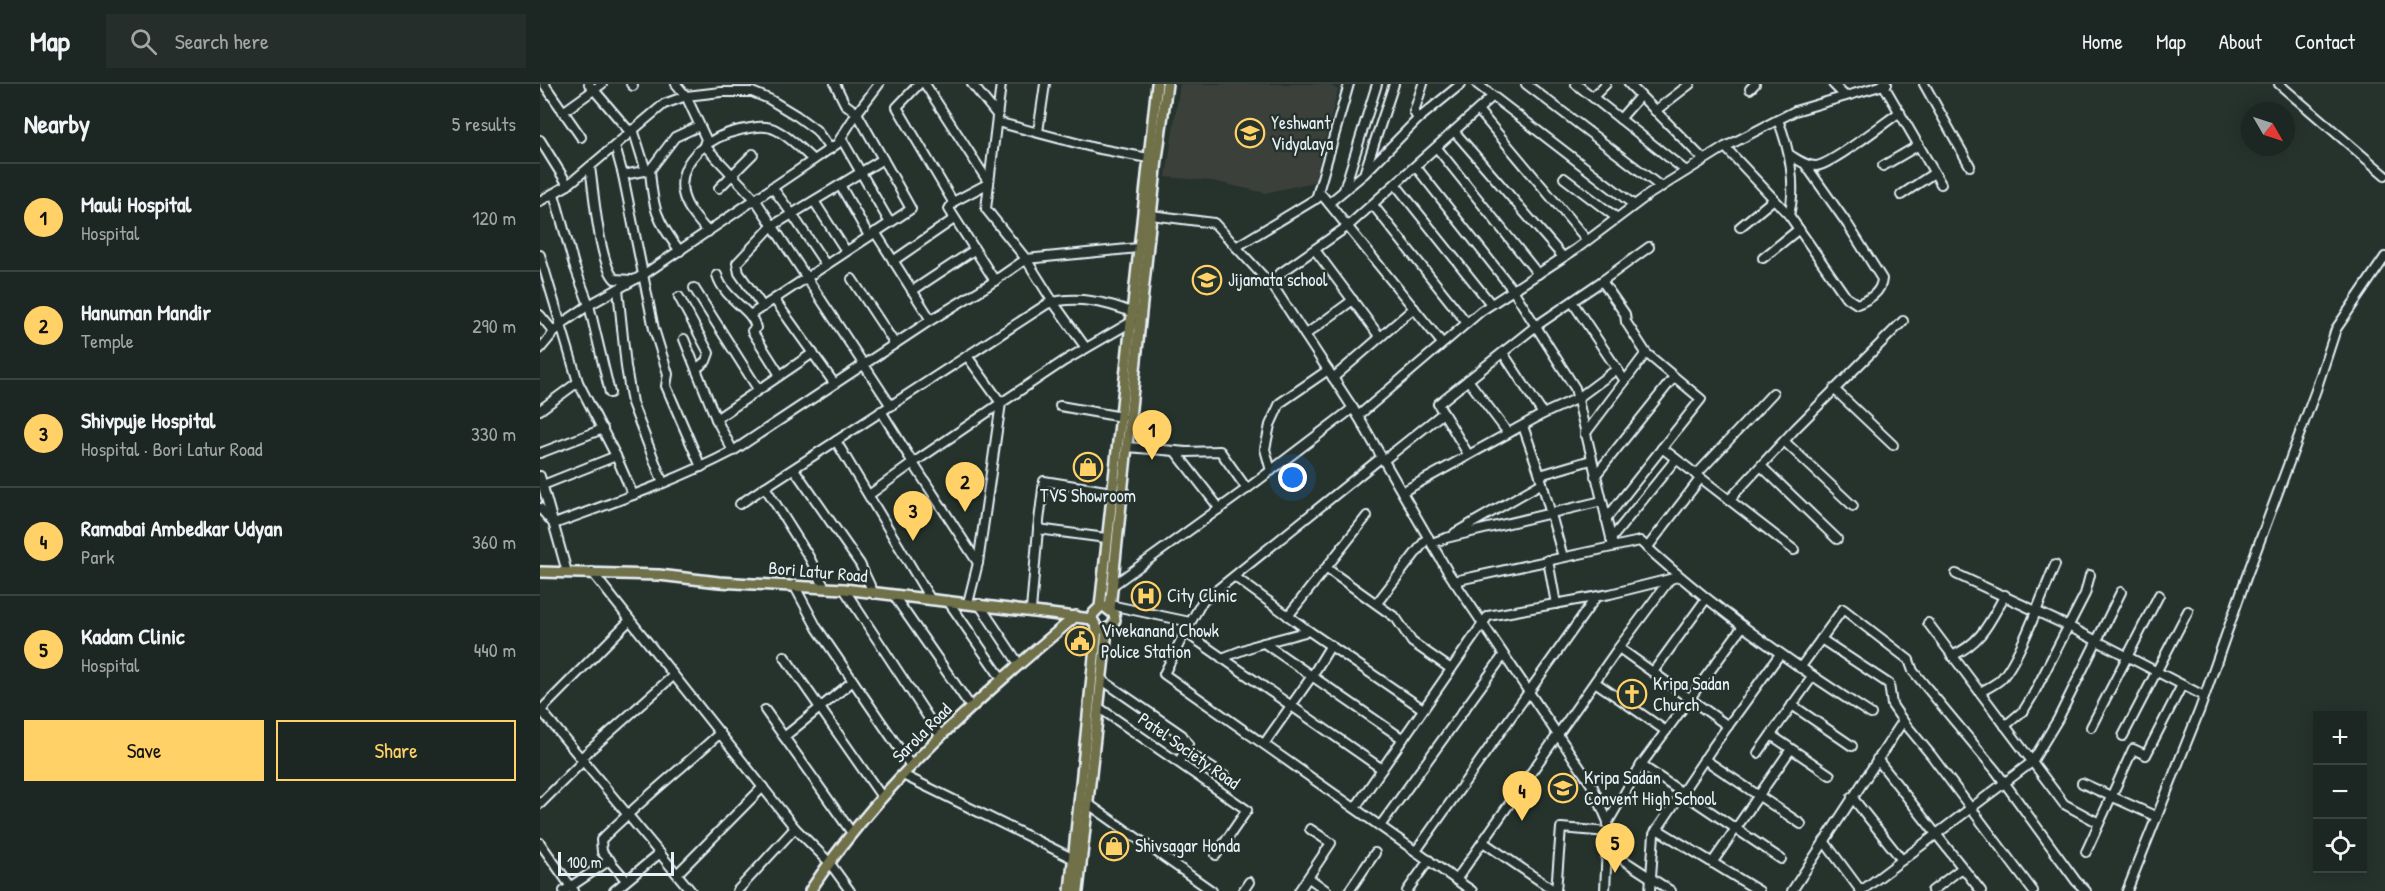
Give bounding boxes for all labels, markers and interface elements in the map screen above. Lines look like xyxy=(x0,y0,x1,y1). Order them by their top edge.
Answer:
search box xyxy=(106,14,526,68)
text: Map xyxy=(30,22,70,60)
icon: search xyxy=(127,25,160,58)
text: Search here xyxy=(175,26,269,56)
text: Home xyxy=(2082,27,2123,56)
text: Map xyxy=(2156,27,2186,56)
text: About xyxy=(2219,27,2262,56)
text: Contact xyxy=(2295,27,2355,56)
north arrow xyxy=(2241,102,2295,156)
text: Nearby xyxy=(24,106,90,141)
text: 5 results xyxy=(452,110,516,137)
place label: Yeshwant Vidyalaya xyxy=(1271,110,1333,156)
school or university icon: Yeshwant Vidyalaya xyxy=(1234,117,1266,149)
text: Mauli Hospital xyxy=(81,189,191,219)
text: 1 xyxy=(40,204,47,231)
text: 120 m xyxy=(472,204,516,231)
text: Hospital xyxy=(81,219,139,246)
school or university icon: Jijamata school xyxy=(1191,264,1223,296)
place label: Jijamata school xyxy=(1228,267,1328,292)
text: Hanuman Mandir xyxy=(81,297,211,327)
text: 2 xyxy=(39,312,48,339)
text: 290 m xyxy=(472,312,516,339)
text: Temple xyxy=(81,327,134,354)
text: Shivpuje Hospital xyxy=(81,405,215,435)
pin: 1 xyxy=(1132,410,1172,460)
text: 3 xyxy=(39,420,48,447)
text: 330 m xyxy=(471,420,516,447)
text: Hospital · Bori Latur Road xyxy=(81,435,263,462)
shop icon: TVS Showroom xyxy=(1072,451,1104,483)
pin: 2 xyxy=(946,462,984,512)
your location xyxy=(1278,463,1307,492)
place label: TVS Showroom xyxy=(1040,483,1136,508)
pin: 3 xyxy=(894,492,932,541)
text: Ramabai Ambedkar Udyan xyxy=(81,513,283,543)
text: 4 xyxy=(40,528,47,555)
text: 360 m xyxy=(472,528,516,555)
text: Park xyxy=(81,543,114,570)
street label: Bori Latur Road xyxy=(768,555,869,588)
hospital icon: City Clinic xyxy=(1130,580,1162,612)
place label: City Clinic xyxy=(1167,583,1237,608)
place label: Vivekanand Chowk Police Station xyxy=(1101,618,1220,664)
text: Kadam Clinic xyxy=(81,621,185,651)
public building icon: Vivekanand Chowk Police Station xyxy=(1064,625,1096,657)
text: 5 xyxy=(39,636,48,663)
text: 440 m xyxy=(474,636,516,663)
text: Hospital xyxy=(81,651,139,678)
place label: Kripa Sadan Church xyxy=(1653,671,1730,717)
church icon: Kripa Sadan Church xyxy=(1616,678,1648,710)
street label: Sarola Road xyxy=(886,697,957,768)
street label: Patel Society Road xyxy=(1133,706,1245,795)
map controls xyxy=(2313,711,2367,873)
button: + xyxy=(2313,711,2367,765)
button: Save xyxy=(24,720,264,781)
button: Share xyxy=(276,720,516,781)
place label: Kripa Sadan Convent High School xyxy=(1584,765,1717,811)
button: − xyxy=(2313,765,2367,819)
pin: 4 xyxy=(1502,772,1542,821)
school or university icon: Kripa Sadan Convent High School xyxy=(1547,772,1579,804)
button: locate xyxy=(2313,819,2367,873)
pin: 5 xyxy=(1596,824,1634,873)
shop icon: Shivsagar Honda xyxy=(1098,830,1130,862)
place label: Shivsagar Honda xyxy=(1135,833,1240,858)
scale bar xyxy=(558,849,674,876)
text: 100 m xyxy=(567,851,602,873)

